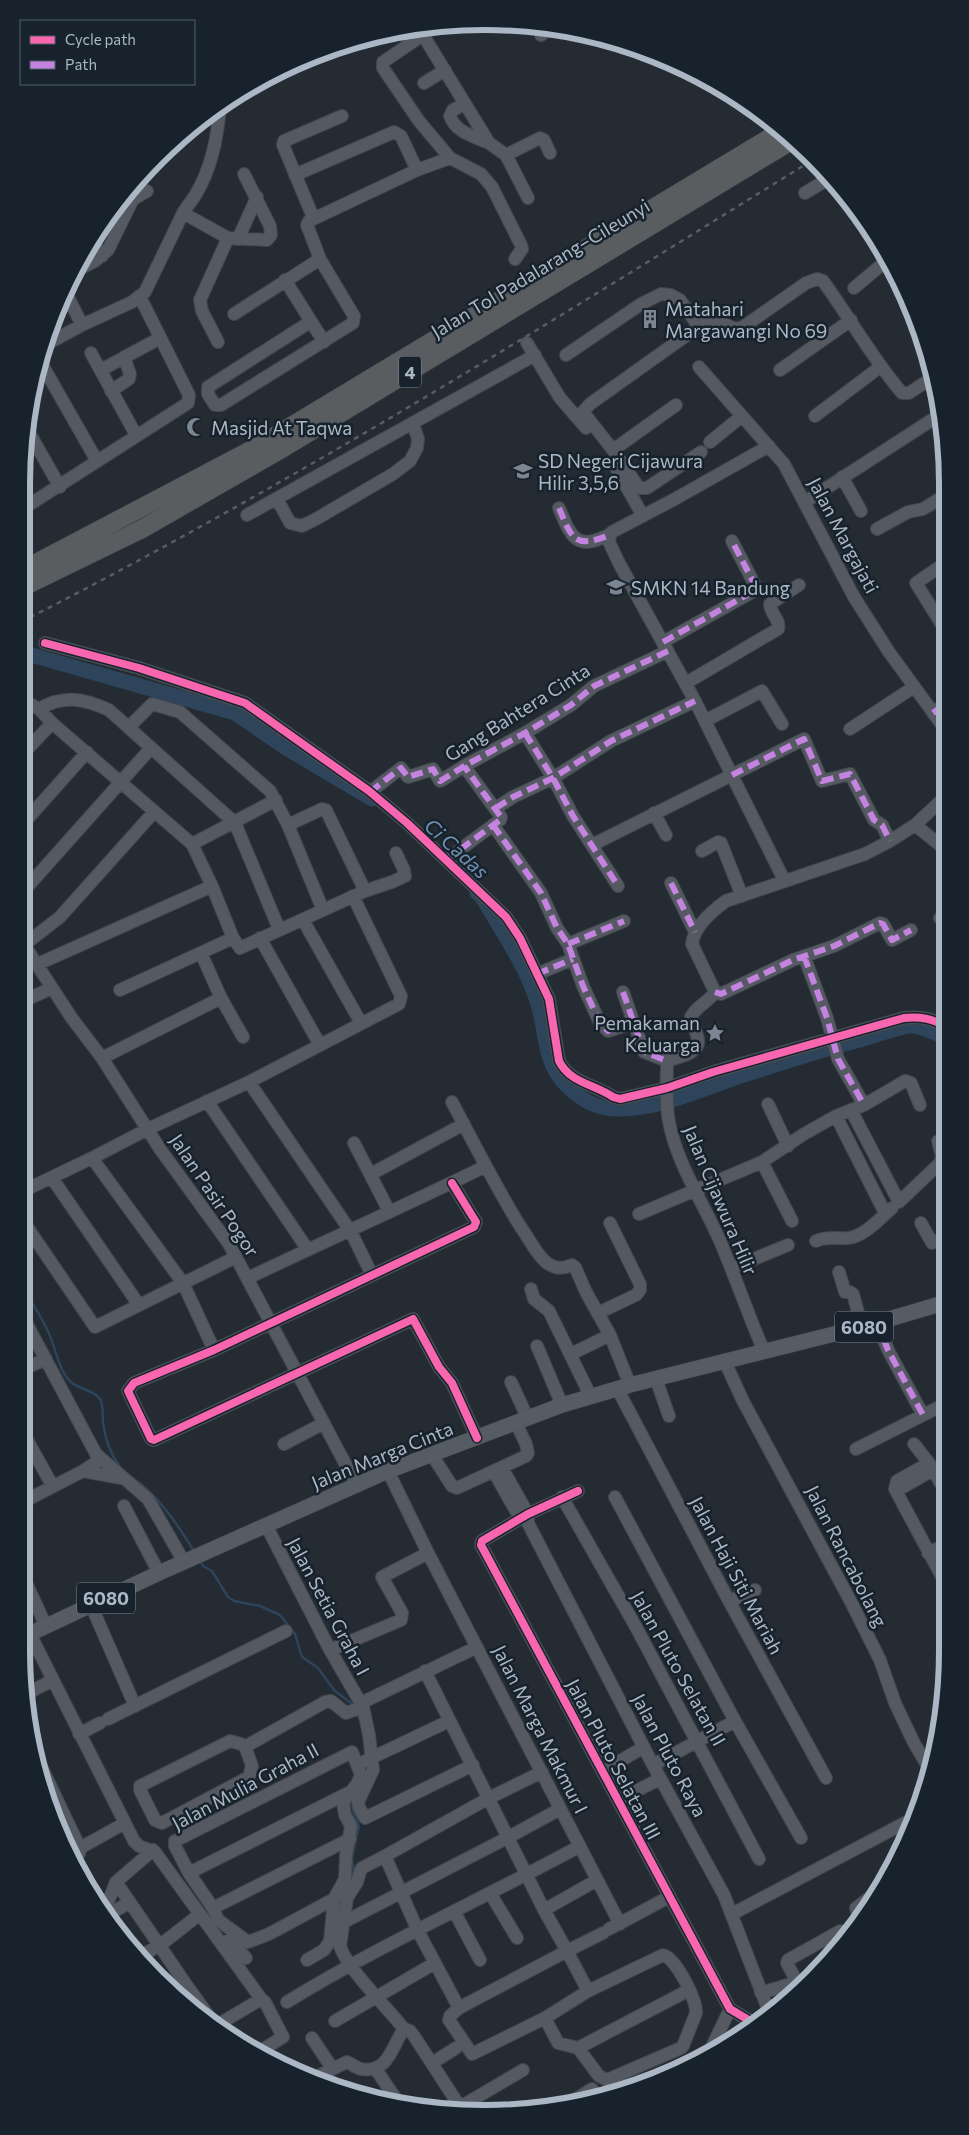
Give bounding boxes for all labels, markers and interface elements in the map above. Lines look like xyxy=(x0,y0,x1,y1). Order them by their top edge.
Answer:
legend xyxy=(20,20,195,85)
text: Cycle path xyxy=(65,30,136,48)
text: Path xyxy=(65,55,97,73)
street label: Jalan Tol Padalarang–Cileunyi xyxy=(427,194,653,342)
place label: Matahari Margawangi No 69 xyxy=(665,297,827,342)
building icon: Matahari Margawangi No 69 xyxy=(639,308,661,330)
road number: 4 xyxy=(399,357,421,388)
mosque icon: Masjid At Taqwa xyxy=(185,416,207,438)
place label: Masjid At Taqwa xyxy=(211,416,352,439)
place label: SD Negeri Cijawura Hilir 3,5,6 xyxy=(538,449,703,494)
school or university icon: SD Negeri Cijawura Hilir 3,5,6 xyxy=(512,460,534,482)
street label: Jalan Margajati xyxy=(804,473,884,597)
school or university icon: SMKN 14 Bandung xyxy=(605,576,627,598)
place label: SMKN 14 Bandung xyxy=(631,576,790,599)
street label: Gang Bahtera Cinta xyxy=(440,658,594,766)
water label: Ci Cadas xyxy=(420,813,494,883)
place label: Pemakaman Keluarga xyxy=(594,1011,700,1056)
place icon: Pemakaman Keluarga xyxy=(704,1022,726,1044)
street label: Jalan Cijawura Hilir xyxy=(679,1122,763,1279)
street label: Jalan Pasir Pogor xyxy=(165,1129,265,1261)
road number: 6080 xyxy=(835,1311,893,1342)
street label: Jalan Marga Cinta xyxy=(308,1416,456,1494)
street label: Jalan Rancabolang xyxy=(801,1481,893,1631)
street label: Jalan Haji Siti Mariah xyxy=(686,1492,788,1658)
street label: Jalan Setia Graha I xyxy=(283,1533,375,1679)
road number: 6080 xyxy=(77,1582,135,1614)
street label: Jalan Pluto Selatan II xyxy=(627,1587,731,1749)
street label: Jalan Marga Makmur I xyxy=(489,1641,593,1817)
street label: Jalan Pluto Selatan III xyxy=(562,1675,666,1843)
street label: Jalan Pluto Raya xyxy=(628,1689,712,1821)
street label: Jalan Mulia Graha II xyxy=(168,1738,322,1834)

